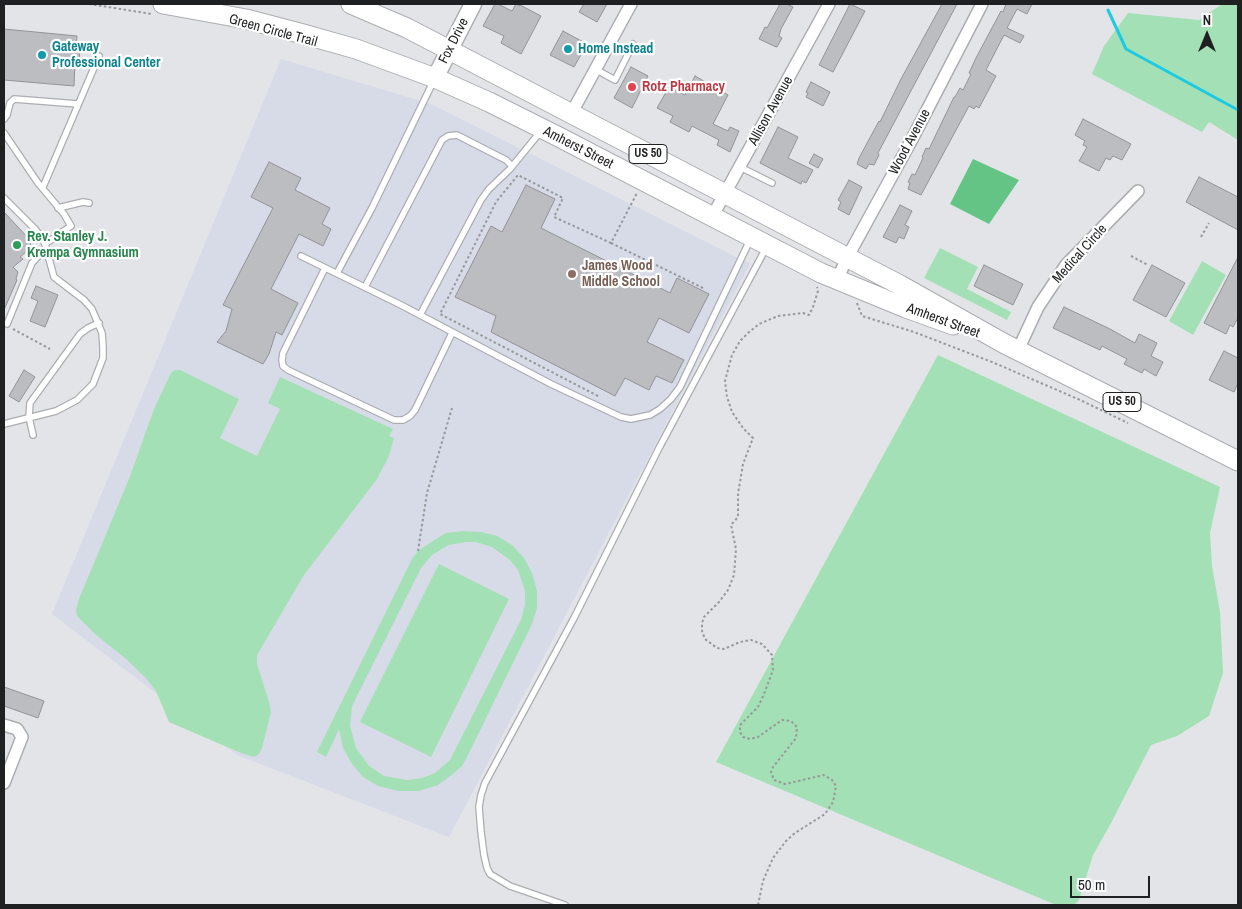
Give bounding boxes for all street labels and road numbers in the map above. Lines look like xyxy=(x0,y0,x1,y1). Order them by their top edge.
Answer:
street label: Green Circle Trail xyxy=(227,11,319,51)
street label: Fox Drive xyxy=(435,15,473,67)
street label: Allison Avenue xyxy=(745,74,797,148)
street label: Wood Avenue xyxy=(886,106,934,178)
street label: Amherst Street xyxy=(540,123,616,173)
road number: US 50 xyxy=(629,144,667,164)
street label: Medical Circle xyxy=(1049,221,1111,287)
street label: Amherst Street xyxy=(904,300,982,342)
road number: US 50 xyxy=(1103,392,1141,412)

